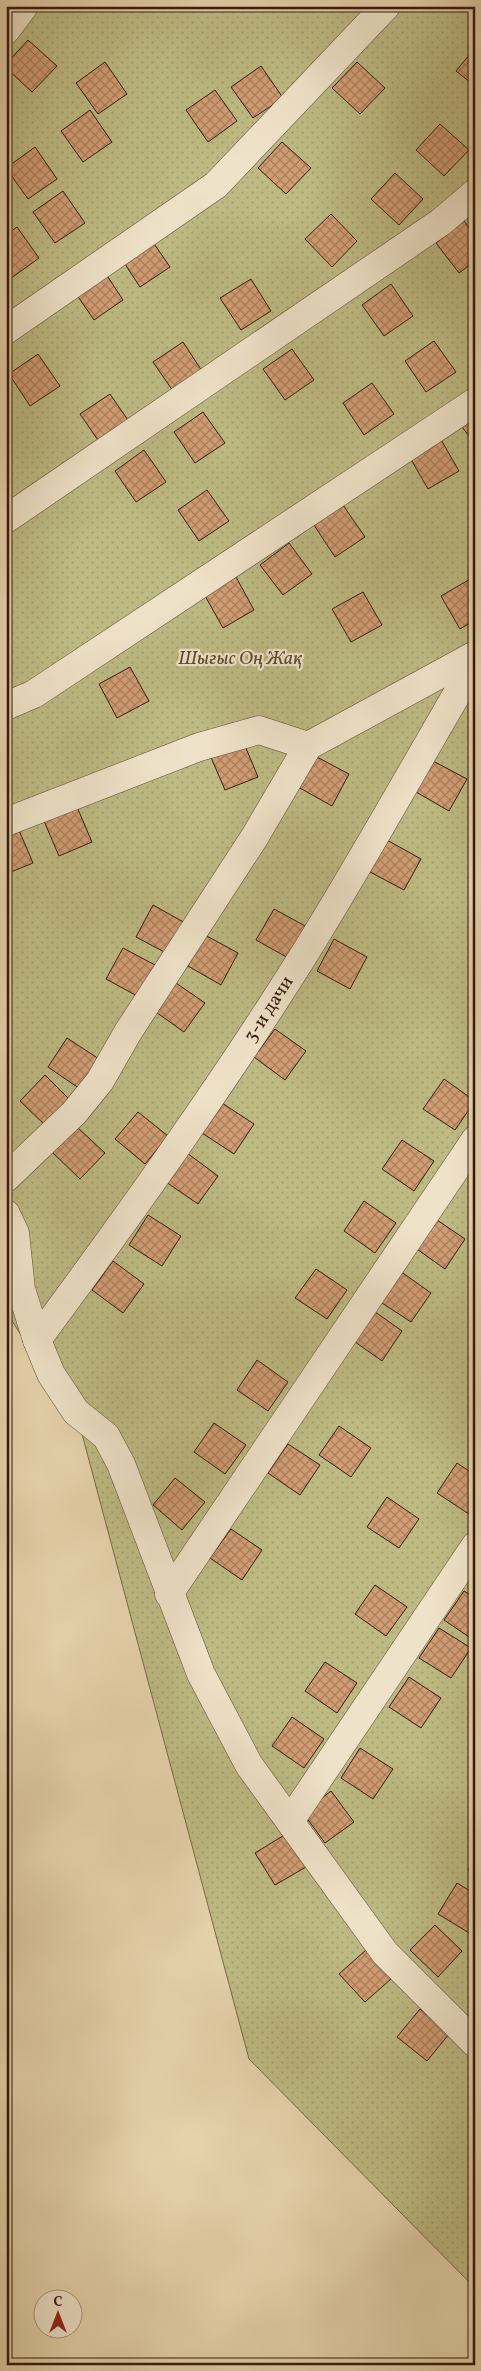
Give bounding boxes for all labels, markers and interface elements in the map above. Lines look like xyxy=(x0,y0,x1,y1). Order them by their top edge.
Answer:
park label: Шығыс Оң Жақ xyxy=(178,646,303,672)
street label: 3-и дачи xyxy=(238,971,300,1048)
north arrow xyxy=(32,2288,82,2338)
text: С xyxy=(53,2293,63,2312)

